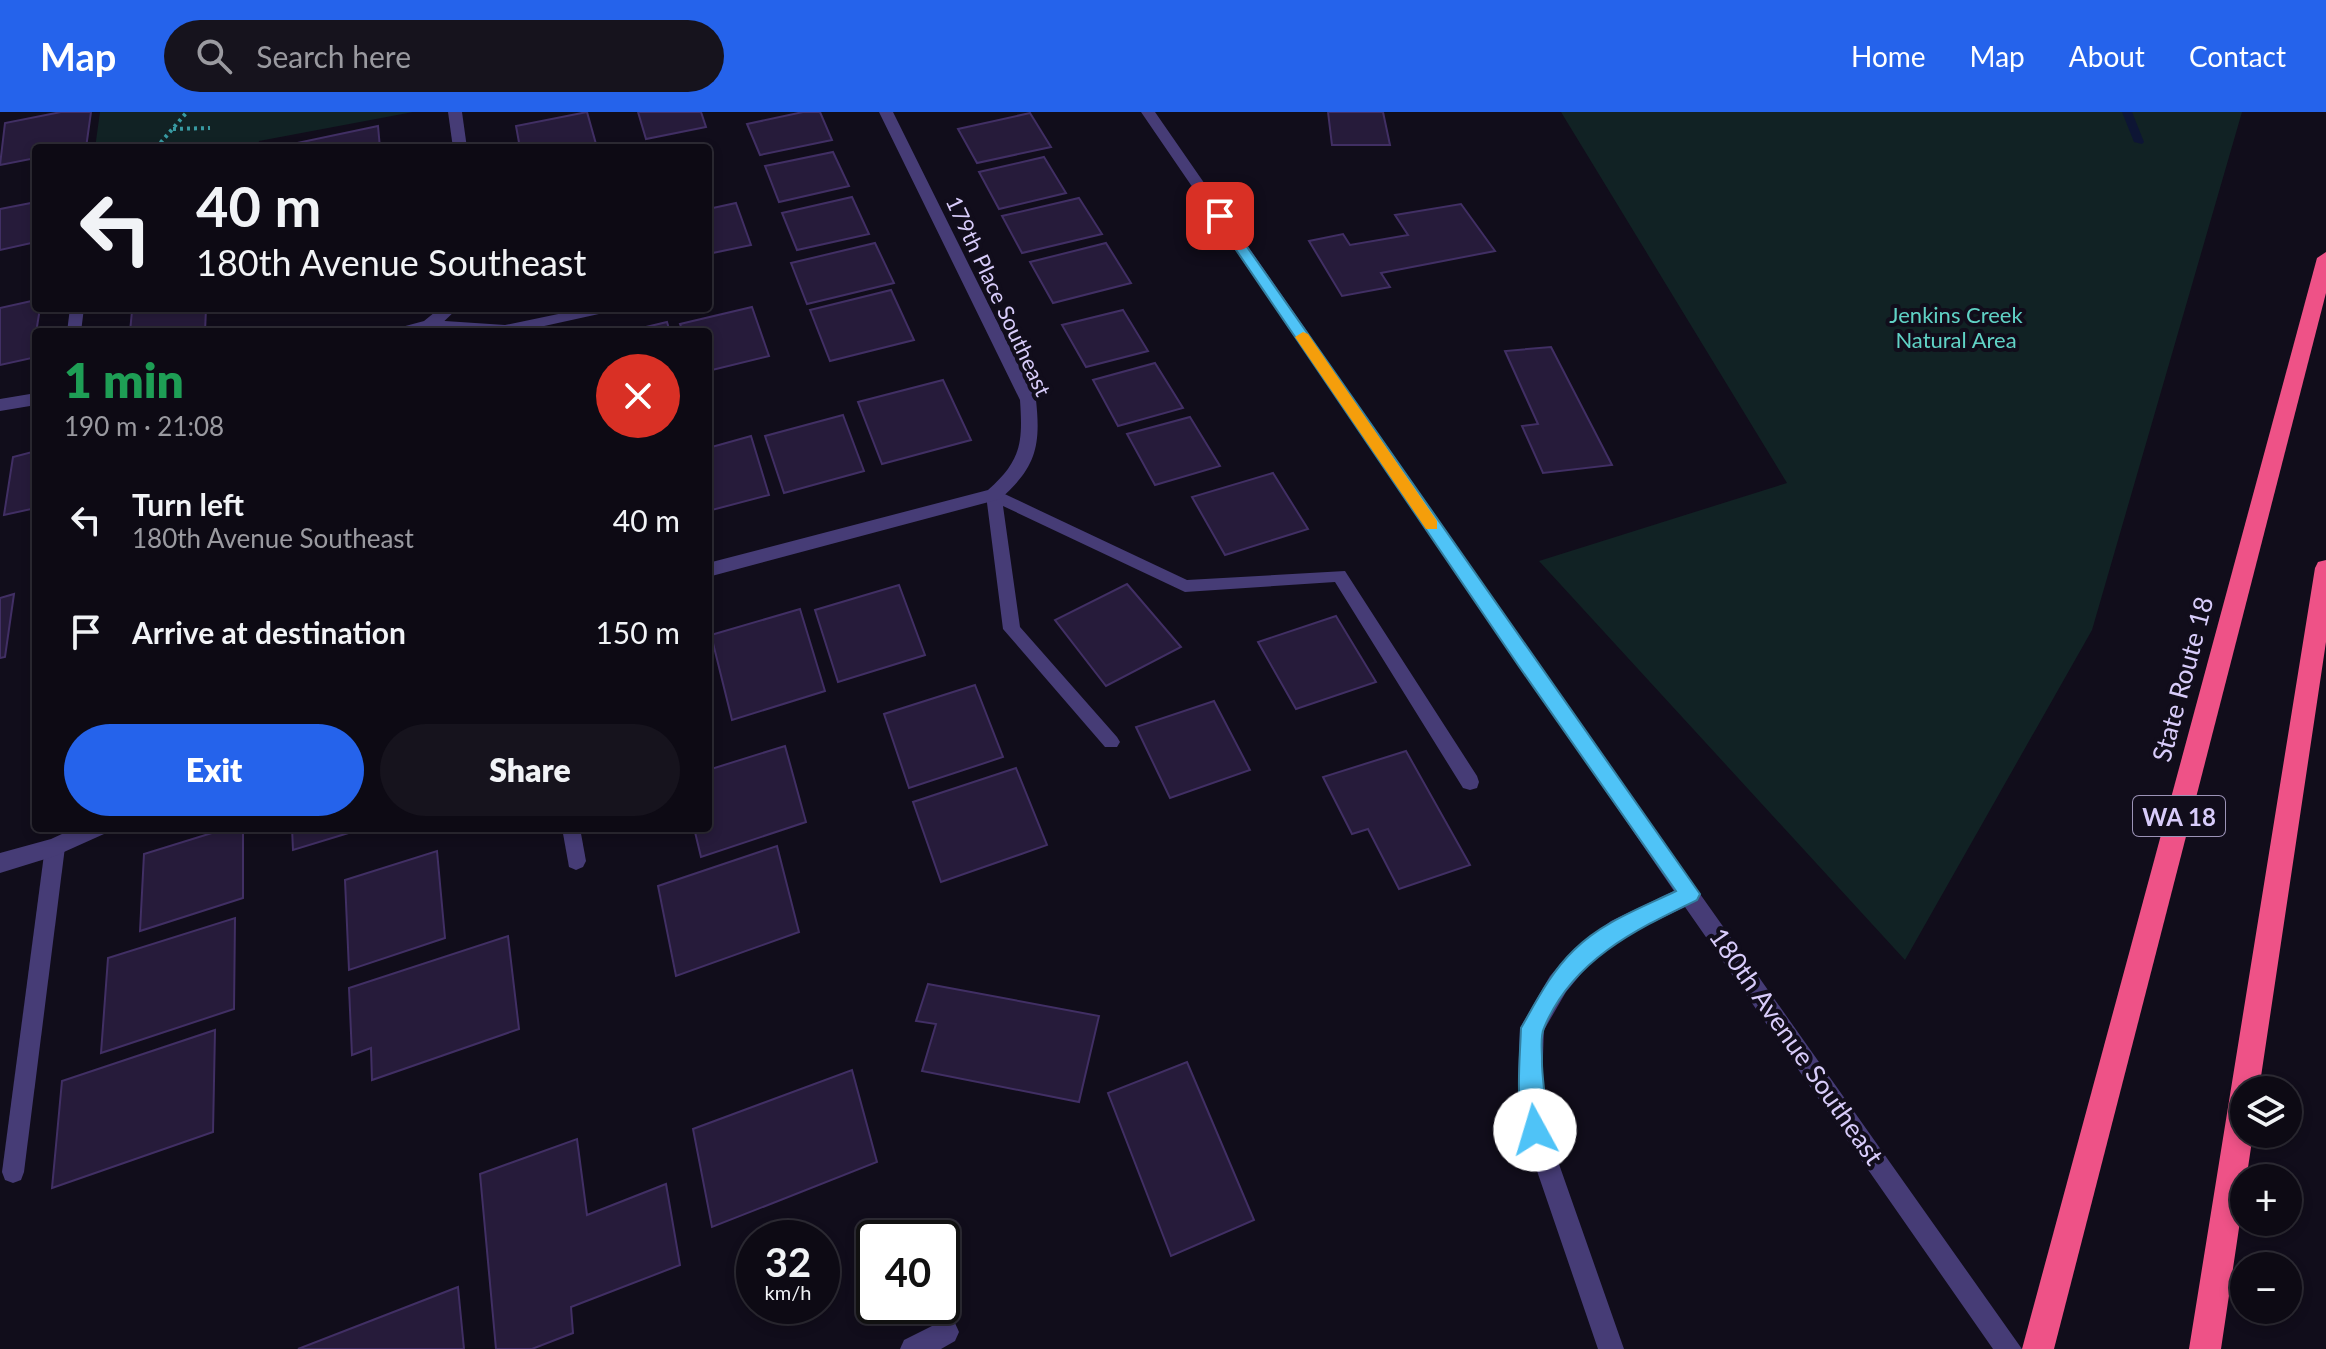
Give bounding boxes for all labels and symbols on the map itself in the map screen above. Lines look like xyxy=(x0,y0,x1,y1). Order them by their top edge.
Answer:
pin xyxy=(1186,182,1254,250)
street label: 179th Place Southeast xyxy=(941,192,1057,400)
park label: Jenkins Creek Natural Area xyxy=(1889,301,2023,353)
street label: State Route 18 xyxy=(2145,593,2219,765)
road number: WA 18 xyxy=(2133,796,2225,836)
street label: 180th Avenue Southeast xyxy=(1703,921,1891,1171)
position arrow xyxy=(1493,1088,1577,1172)
speed limit sign: 40 xyxy=(856,1220,960,1324)

